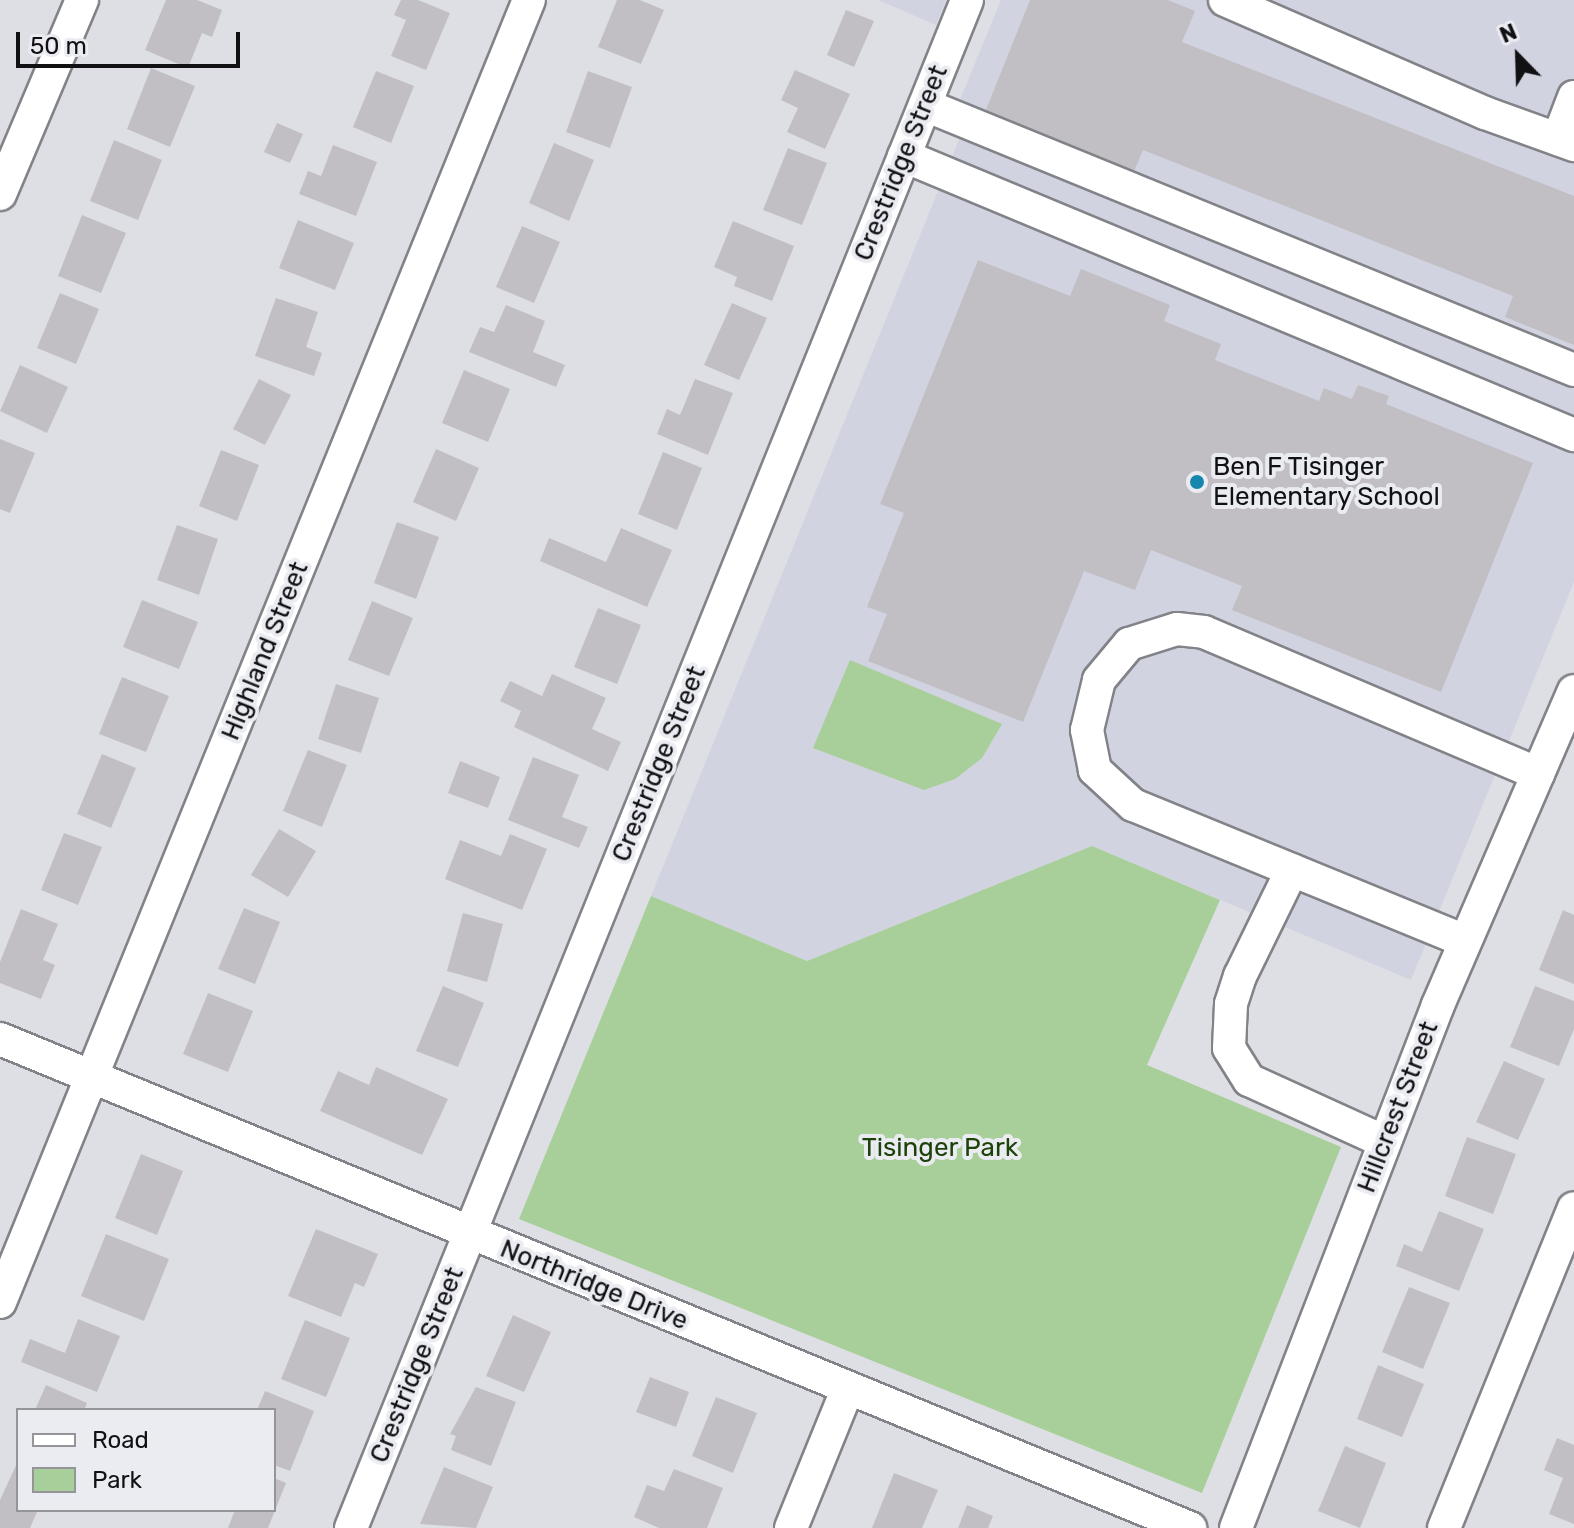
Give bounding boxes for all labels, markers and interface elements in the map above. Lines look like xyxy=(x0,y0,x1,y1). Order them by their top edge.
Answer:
scale bar xyxy=(20,16,244,66)
north arrow xyxy=(1478,16,1558,96)
text: N xyxy=(1496,18,1521,49)
text: 50 m xyxy=(30,32,87,60)
street label: Crestridge Street xyxy=(848,61,954,265)
place label: Ben F Tisinger Elementary School xyxy=(1213,451,1441,512)
marker: Ben F Tisinger Elementary School xyxy=(1188,473,1206,491)
street label: Highland Street xyxy=(215,557,315,745)
street label: Crestridge Street xyxy=(606,662,712,866)
street label: Hillcrest Street xyxy=(1351,1017,1445,1197)
park label: Tisinger Park xyxy=(862,1132,1018,1164)
street label: Northridge Drive xyxy=(496,1233,692,1337)
street label: Crestridge Street xyxy=(364,1263,470,1467)
legend xyxy=(16,1408,276,1512)
text: Road xyxy=(92,1426,149,1454)
text: Park xyxy=(92,1466,142,1494)

